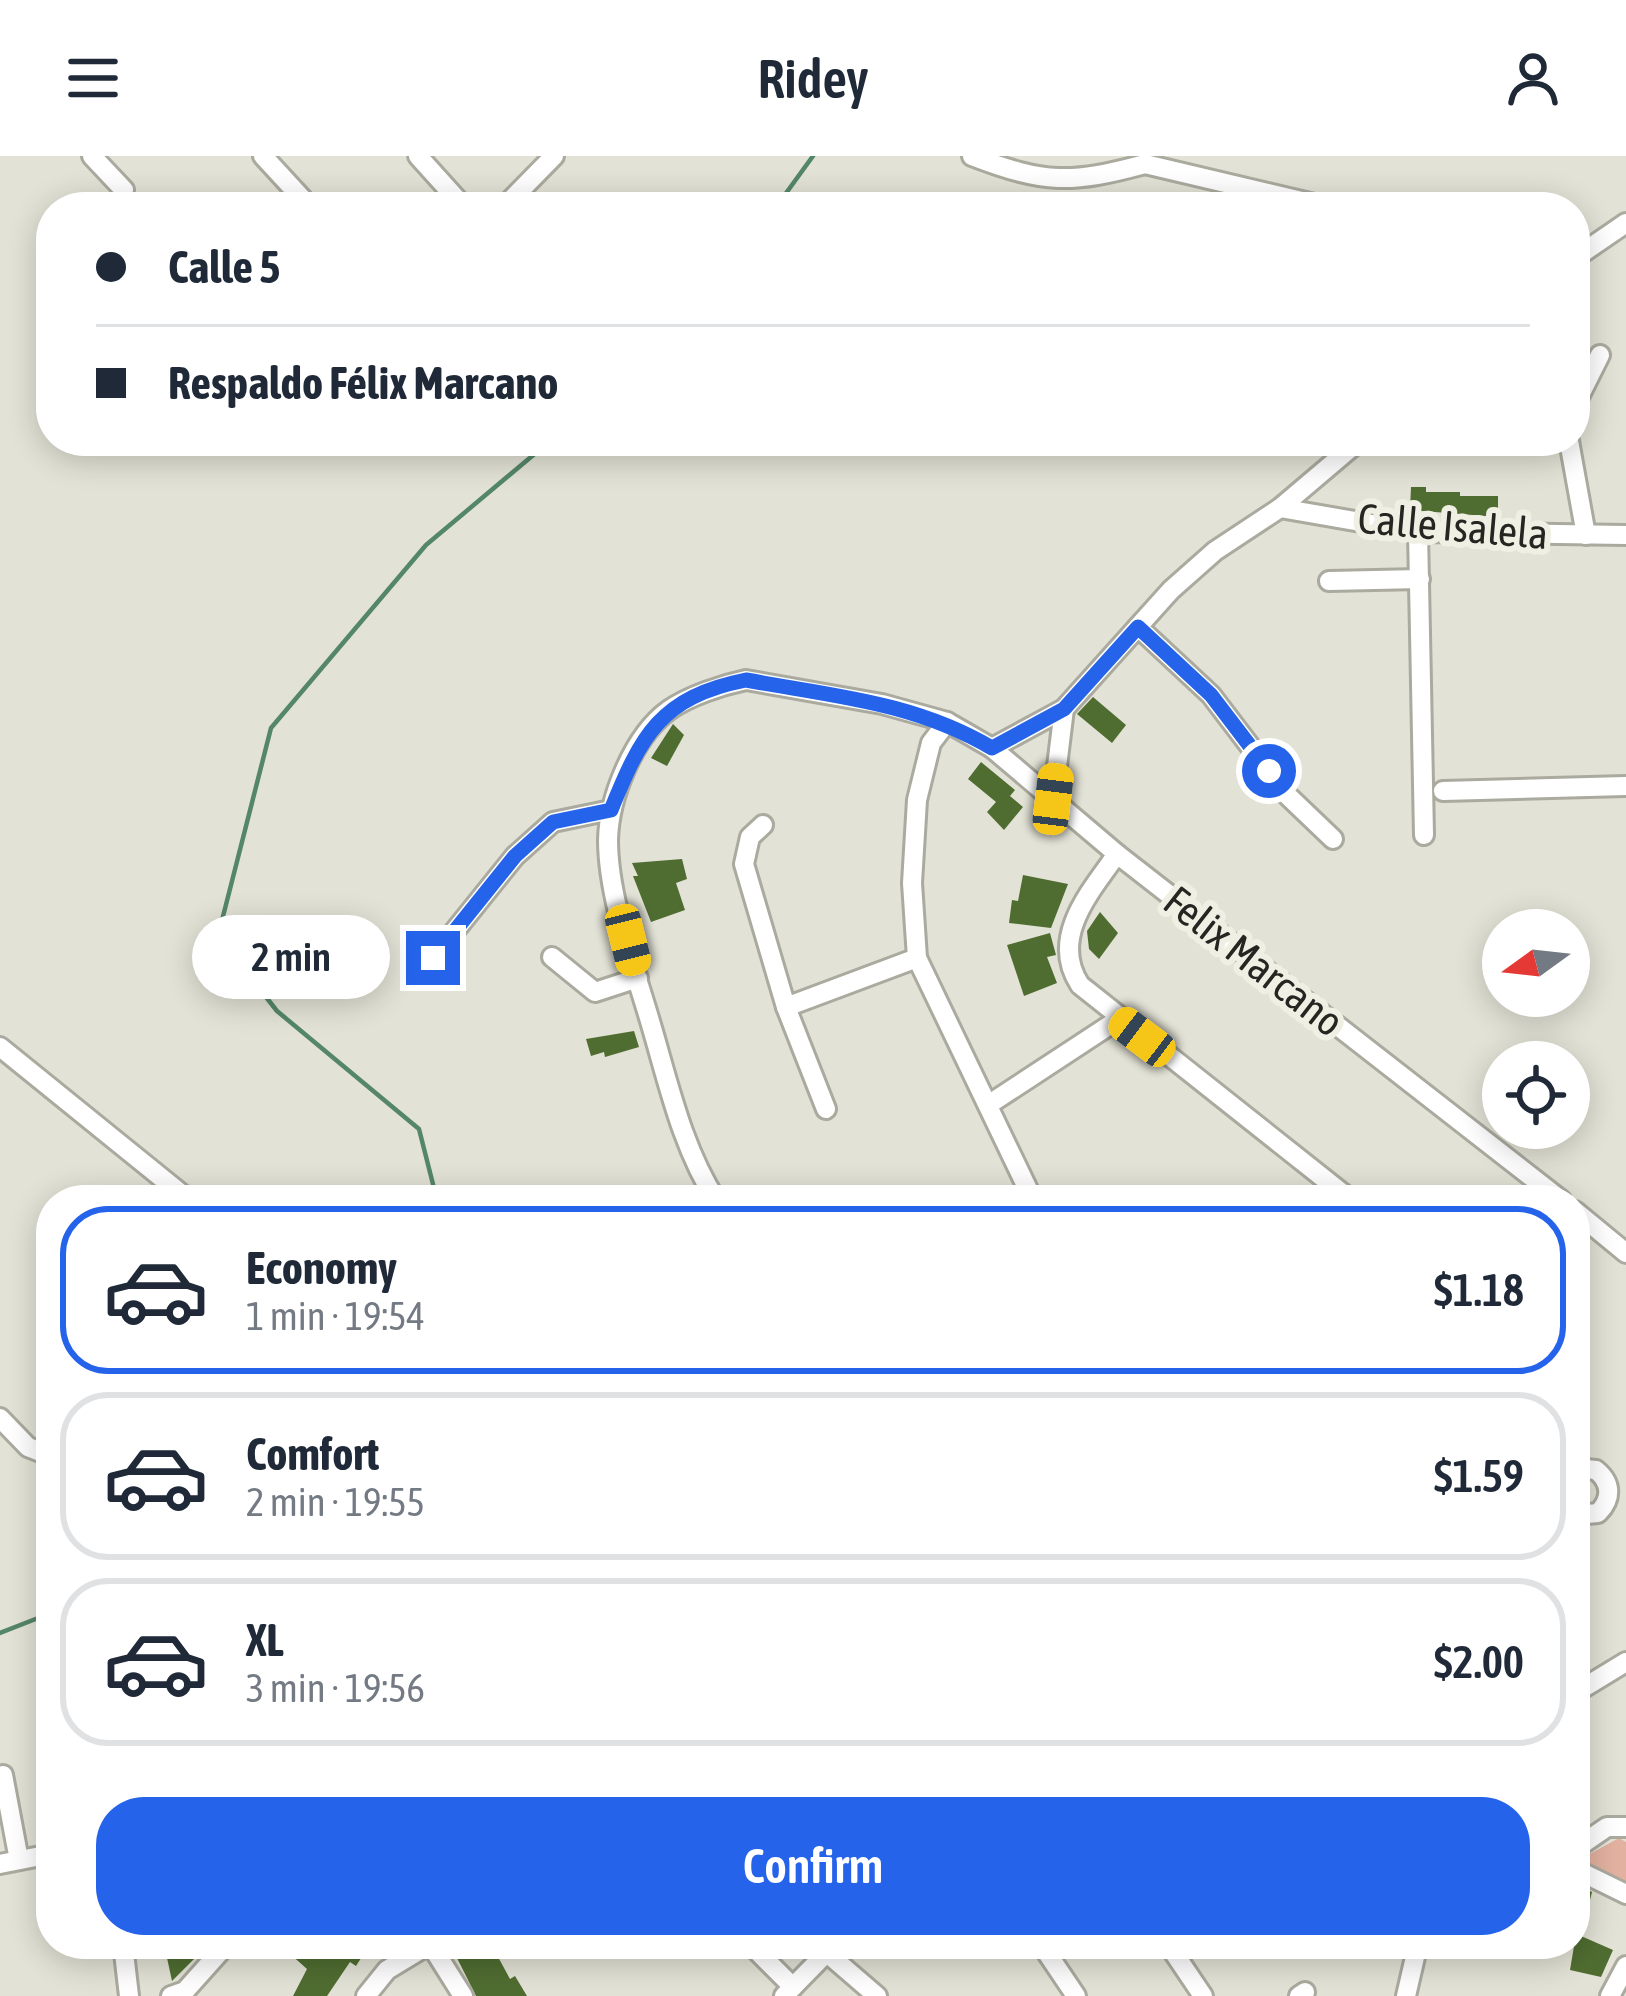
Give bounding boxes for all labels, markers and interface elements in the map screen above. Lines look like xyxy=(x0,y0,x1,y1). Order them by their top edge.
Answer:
icon: menu xyxy=(60,45,126,111)
icon: person xyxy=(1500,45,1566,111)
text: Ridey xyxy=(757,48,869,109)
text: Calle 5 xyxy=(168,241,280,293)
text: Respaldo Félix Marcano xyxy=(168,357,558,409)
street label: Calle Isalela xyxy=(1356,494,1550,558)
route start xyxy=(1242,744,1296,798)
car xyxy=(1031,761,1075,837)
street label: Felix Marcano xyxy=(1155,876,1353,1046)
car xyxy=(602,901,654,979)
north arrow xyxy=(1482,909,1590,1017)
map controls xyxy=(1482,909,1590,1149)
callout: 2 min xyxy=(193,916,391,1000)
route end xyxy=(406,931,460,985)
text: 2 min xyxy=(251,935,331,979)
car xyxy=(1102,1001,1182,1073)
button: locate xyxy=(1482,1041,1590,1149)
icon: car xyxy=(102,1236,210,1344)
text: Economy xyxy=(246,1242,397,1294)
text: $1.18 xyxy=(1434,1264,1524,1316)
text: 1 min · 19:54 xyxy=(246,1294,425,1338)
icon: car xyxy=(102,1422,210,1530)
text: Comfort xyxy=(246,1428,379,1480)
text: $1.59 xyxy=(1434,1450,1524,1502)
text: 2 min · 19:55 xyxy=(246,1480,425,1524)
icon: car xyxy=(102,1608,210,1716)
text: XL xyxy=(246,1614,284,1666)
text: $2.00 xyxy=(1434,1636,1524,1688)
text: 3 min · 19:56 xyxy=(246,1666,425,1710)
button: Confirm xyxy=(96,1797,1530,1935)

